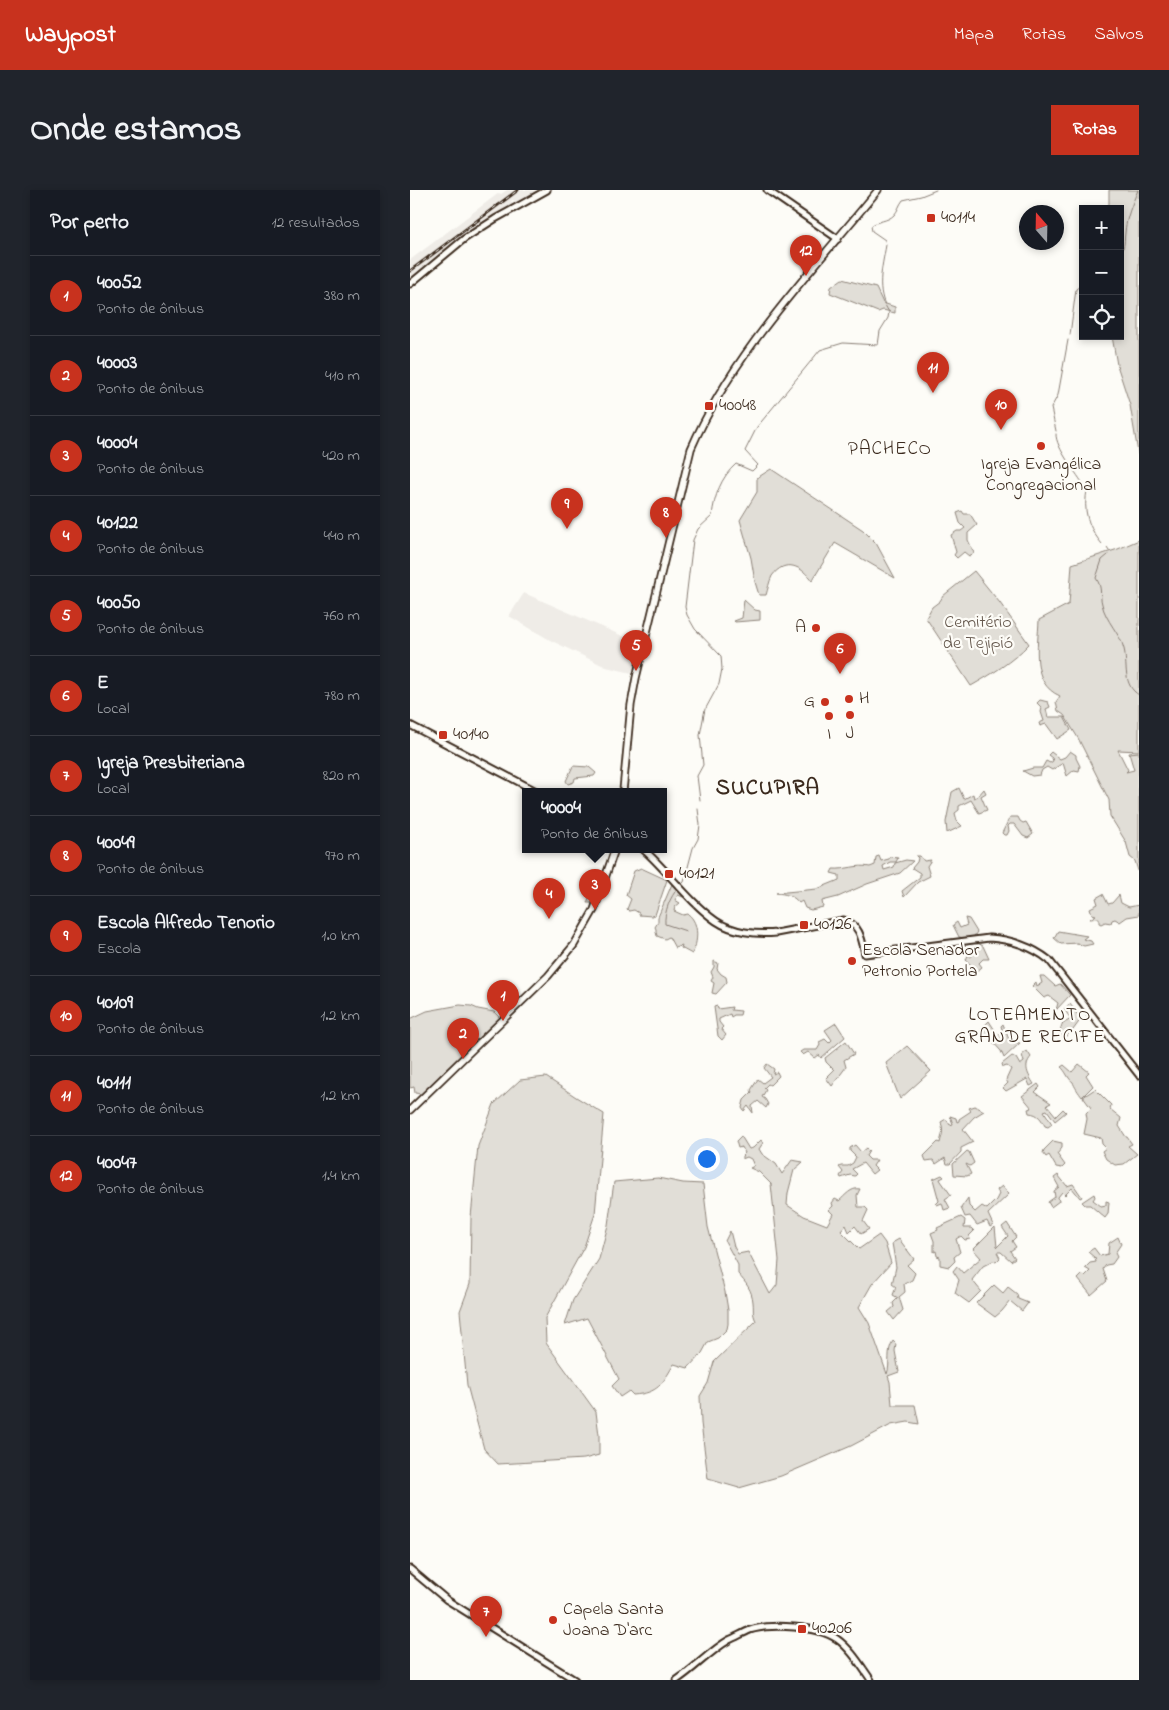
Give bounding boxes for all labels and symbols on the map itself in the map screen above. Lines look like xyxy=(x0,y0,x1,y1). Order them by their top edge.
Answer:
place label: 40114 xyxy=(941,205,976,231)
north arrow xyxy=(1019,205,1064,250)
marker: 40114 xyxy=(925,212,937,224)
pin: 12 xyxy=(790,235,822,276)
pin: 11 xyxy=(917,352,949,393)
pin: 10 xyxy=(985,389,1017,430)
place label: 40048 xyxy=(719,393,756,419)
marker: 40048 xyxy=(703,400,715,412)
district label: PACHECO xyxy=(848,436,932,463)
marker: Igreja Evangélica Congregacional xyxy=(1035,440,1047,452)
place label: Igreja Evangélica Congregacional xyxy=(981,452,1101,500)
pin: 9 xyxy=(551,488,583,529)
pin: 8 xyxy=(650,497,682,538)
park label: Cemitério de Tejipió xyxy=(943,610,1013,657)
place label: A xyxy=(795,615,806,641)
marker: A xyxy=(810,622,822,634)
pin: 5 xyxy=(620,630,652,671)
pin: 6 xyxy=(824,633,856,674)
place label: H xyxy=(859,686,869,712)
place label: G xyxy=(804,689,815,715)
marker: H xyxy=(843,693,855,705)
marker: G xyxy=(819,696,831,708)
marker: J xyxy=(844,709,856,721)
marker: I xyxy=(823,710,835,722)
place label: J xyxy=(846,721,854,747)
place label: 40140 xyxy=(453,722,489,748)
place label: I xyxy=(827,722,831,748)
marker: 40140 xyxy=(437,729,449,741)
district label: SUCUPIRA xyxy=(716,773,820,805)
place label: 40121 xyxy=(679,861,715,887)
marker: 40121 xyxy=(663,868,675,880)
pin: 3 xyxy=(579,869,611,910)
pin: 4 xyxy=(533,878,565,919)
place label: 40126 xyxy=(814,912,852,938)
marker: 40126 xyxy=(798,919,810,931)
place label: Escola Senador Petronio Portela xyxy=(862,938,980,985)
marker: Escola Senador Petronio Portela xyxy=(846,955,858,967)
pin: 1 xyxy=(487,980,519,1021)
district label: LOTEAMENTO GRANDE RECIFE xyxy=(955,1002,1105,1051)
pin: 2 xyxy=(447,1018,479,1059)
your location xyxy=(694,1146,720,1172)
pin: 7 xyxy=(470,1596,502,1637)
place label: Capela Santa Joana D'arc xyxy=(563,1597,664,1644)
marker: Capela Santa Joana D'arc xyxy=(547,1614,559,1626)
place label: 40206 xyxy=(812,1616,852,1642)
marker: 40206 xyxy=(796,1623,808,1635)

